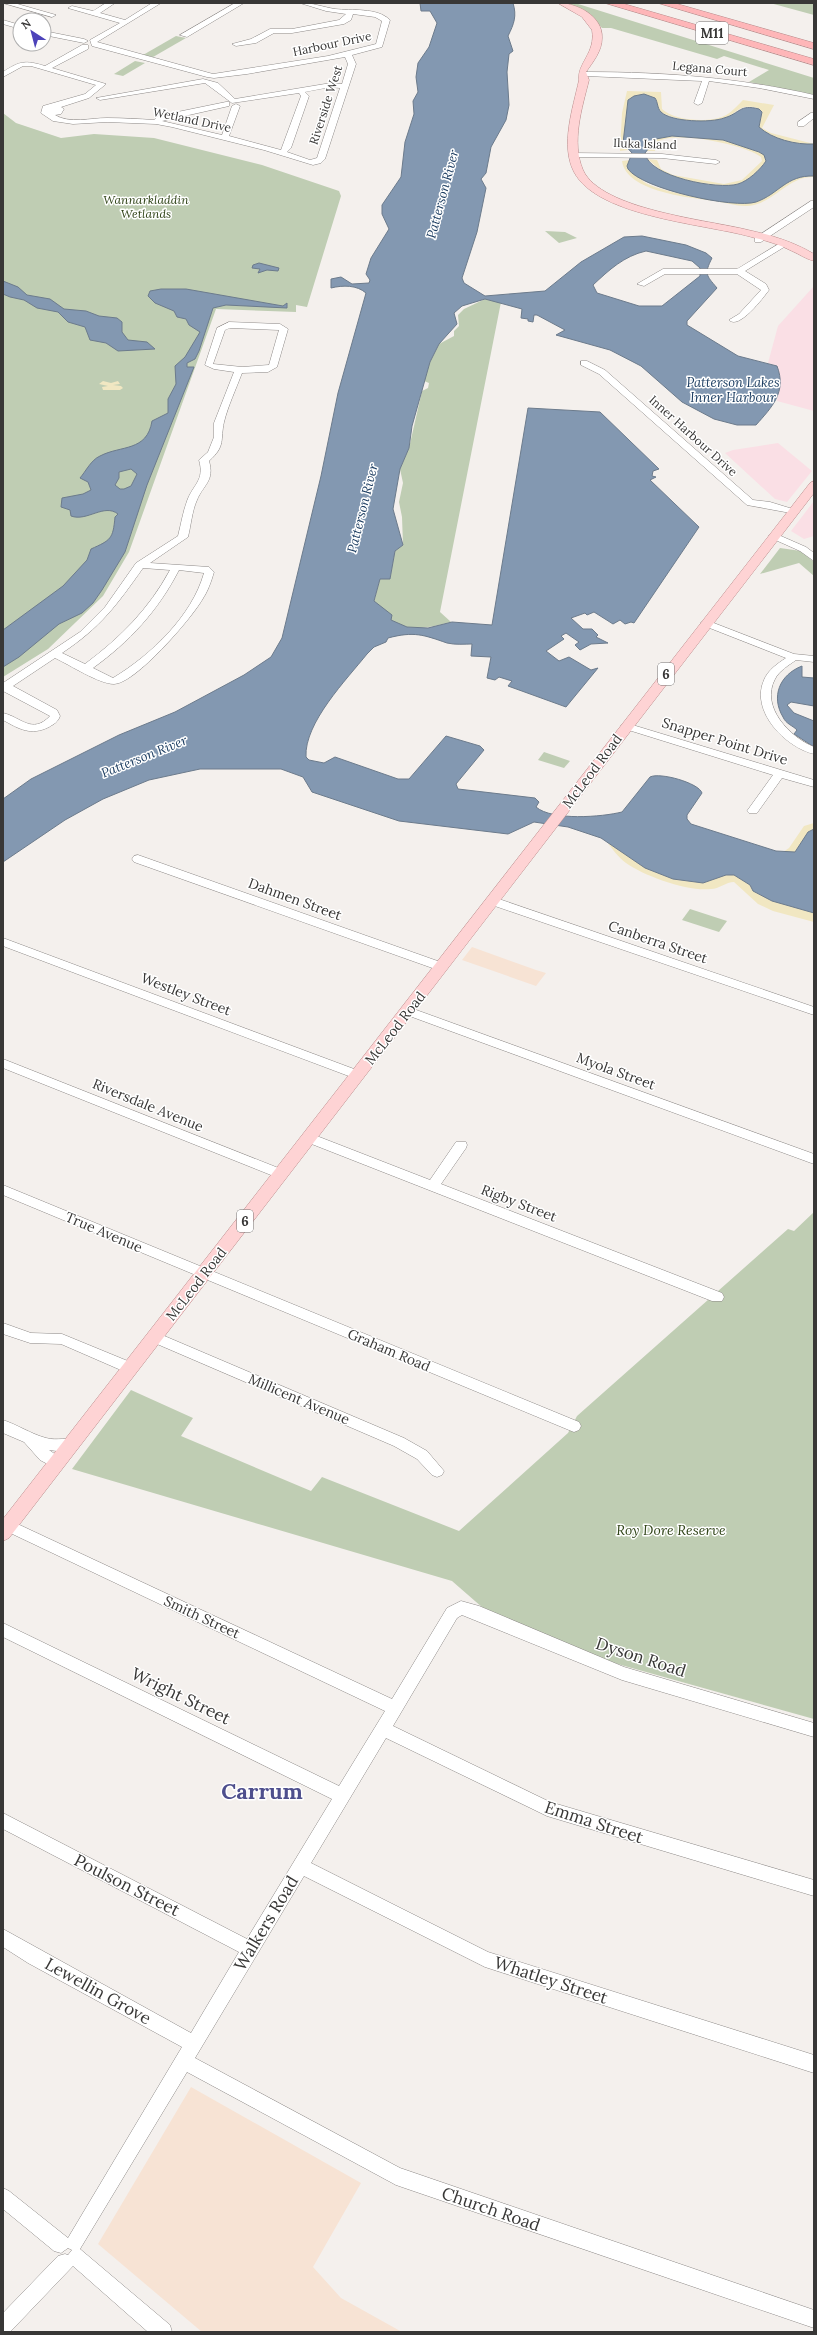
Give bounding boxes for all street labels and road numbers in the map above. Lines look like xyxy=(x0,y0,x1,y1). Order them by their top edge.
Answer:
road number: M11 xyxy=(696,22,728,44)
street label: Harbour Drive xyxy=(291,28,373,59)
street label: Legana Court xyxy=(672,58,749,79)
street label: Riverside West xyxy=(306,63,346,146)
street label: Wetland Drive xyxy=(152,104,233,135)
street label: Iluka Island xyxy=(613,135,677,152)
street label: Inner Harbour Drive xyxy=(646,392,741,479)
road number: 6 xyxy=(658,663,674,685)
street label: Snapper Point Drive xyxy=(660,713,790,769)
street label: McLeod Road xyxy=(558,730,626,812)
street label: Dahmen Street xyxy=(246,874,345,924)
street label: Canberra Street xyxy=(606,917,711,968)
street label: Westley Street xyxy=(138,969,234,1020)
street label: McLeod Road xyxy=(361,988,429,1068)
street label: Myola Street xyxy=(574,1048,658,1094)
street label: Riversdale Avenue xyxy=(90,1075,206,1136)
street label: Rigby Street xyxy=(479,1180,560,1226)
street label: True Avenue xyxy=(63,1208,146,1256)
road number: 6 xyxy=(237,1210,253,1232)
street label: McLeod Road xyxy=(162,1244,230,1324)
street label: Graham Road xyxy=(345,1324,433,1376)
street label: Millicent Avenue xyxy=(246,1370,353,1429)
street label: Smith Street xyxy=(161,1592,243,1643)
street label: Dyson Road xyxy=(593,1632,689,1682)
street label: Wright Street xyxy=(128,1663,235,1730)
street label: Emma Street xyxy=(542,1796,646,1848)
street label: Poulson Street xyxy=(70,1849,184,1921)
street label: Walkers Road xyxy=(229,1871,303,1975)
street label: Whatley Street xyxy=(491,1951,611,2009)
street label: Lewellin Grove xyxy=(41,1953,155,2029)
street label: Church Road xyxy=(439,2182,543,2236)

